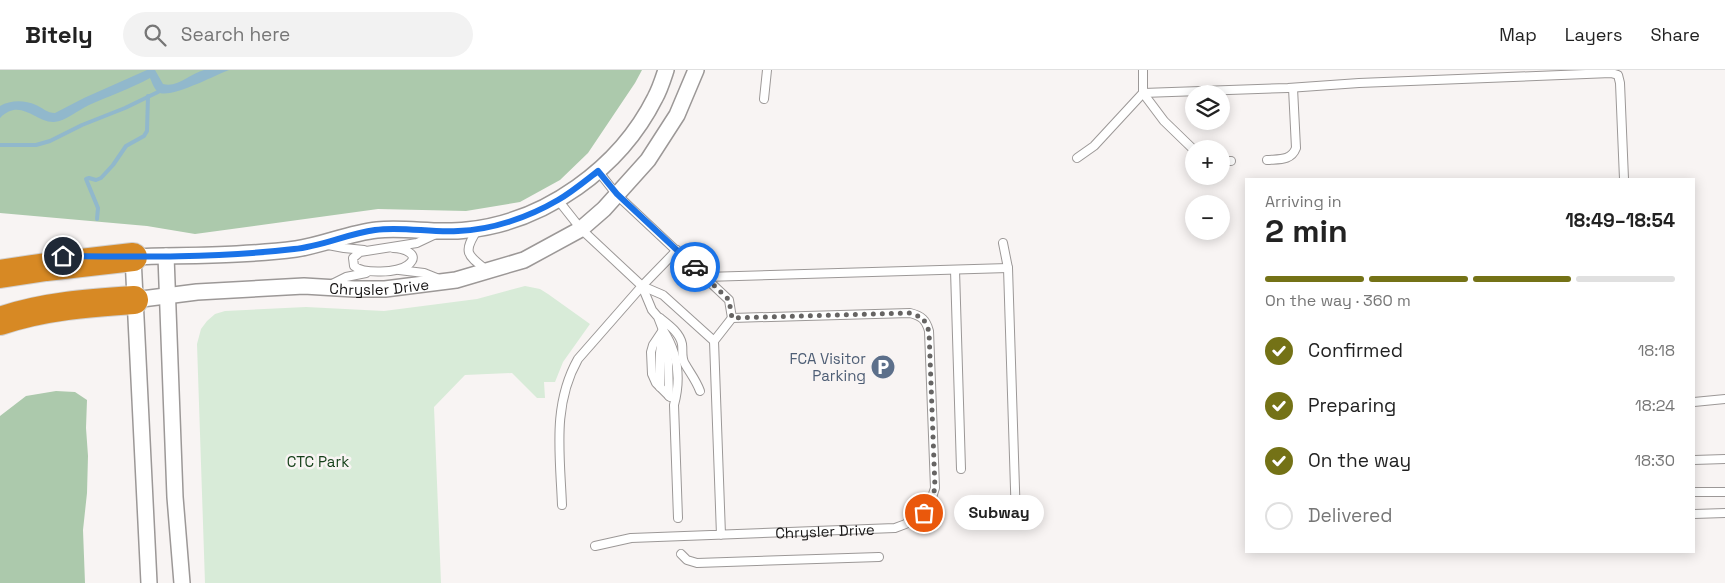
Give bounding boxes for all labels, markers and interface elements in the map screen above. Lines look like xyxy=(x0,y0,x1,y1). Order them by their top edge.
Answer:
search box xyxy=(123,12,473,57)
text: Bitely xyxy=(25,19,93,50)
icon: search xyxy=(141,21,169,49)
text: Search here xyxy=(181,22,290,47)
text: Map xyxy=(1499,23,1537,46)
text: Layers xyxy=(1565,23,1622,46)
text: Share xyxy=(1650,23,1700,46)
map controls xyxy=(1185,85,1230,240)
button: layers xyxy=(1185,85,1230,130)
button: + xyxy=(1185,140,1230,185)
text: Arriving in xyxy=(1265,191,1342,212)
button: − xyxy=(1185,195,1230,240)
text: 18:49–18:54 xyxy=(1565,208,1675,233)
text: 2 min xyxy=(1265,211,1348,251)
pin xyxy=(42,235,84,277)
icon: home xyxy=(49,242,77,270)
courier xyxy=(670,242,720,292)
icon: car xyxy=(681,253,709,281)
street label: Chrysler Drive xyxy=(329,274,430,299)
text: On the way · 360 m xyxy=(1265,290,1411,311)
icon: check xyxy=(1265,337,1293,365)
text: Confirmed xyxy=(1308,338,1403,363)
text: 18:18 xyxy=(1638,340,1675,361)
place label: FCA Visitor Parking xyxy=(789,349,866,385)
parking icon: FCA Visitor Parking xyxy=(870,354,896,380)
icon: check xyxy=(1265,392,1293,420)
text: Preparing xyxy=(1308,393,1396,418)
text: 18:24 xyxy=(1635,395,1675,416)
icon: check xyxy=(1265,447,1293,475)
text: On the way xyxy=(1308,448,1411,473)
text: 18:30 xyxy=(1634,450,1675,471)
park label: CTC Park xyxy=(287,452,349,471)
pin xyxy=(903,492,945,534)
callout: Subway xyxy=(954,496,1044,530)
icon: bag xyxy=(910,499,938,527)
text: Subway xyxy=(968,502,1030,523)
text: Delivered xyxy=(1308,503,1393,528)
street label: Chrysler Drive xyxy=(775,519,875,542)

